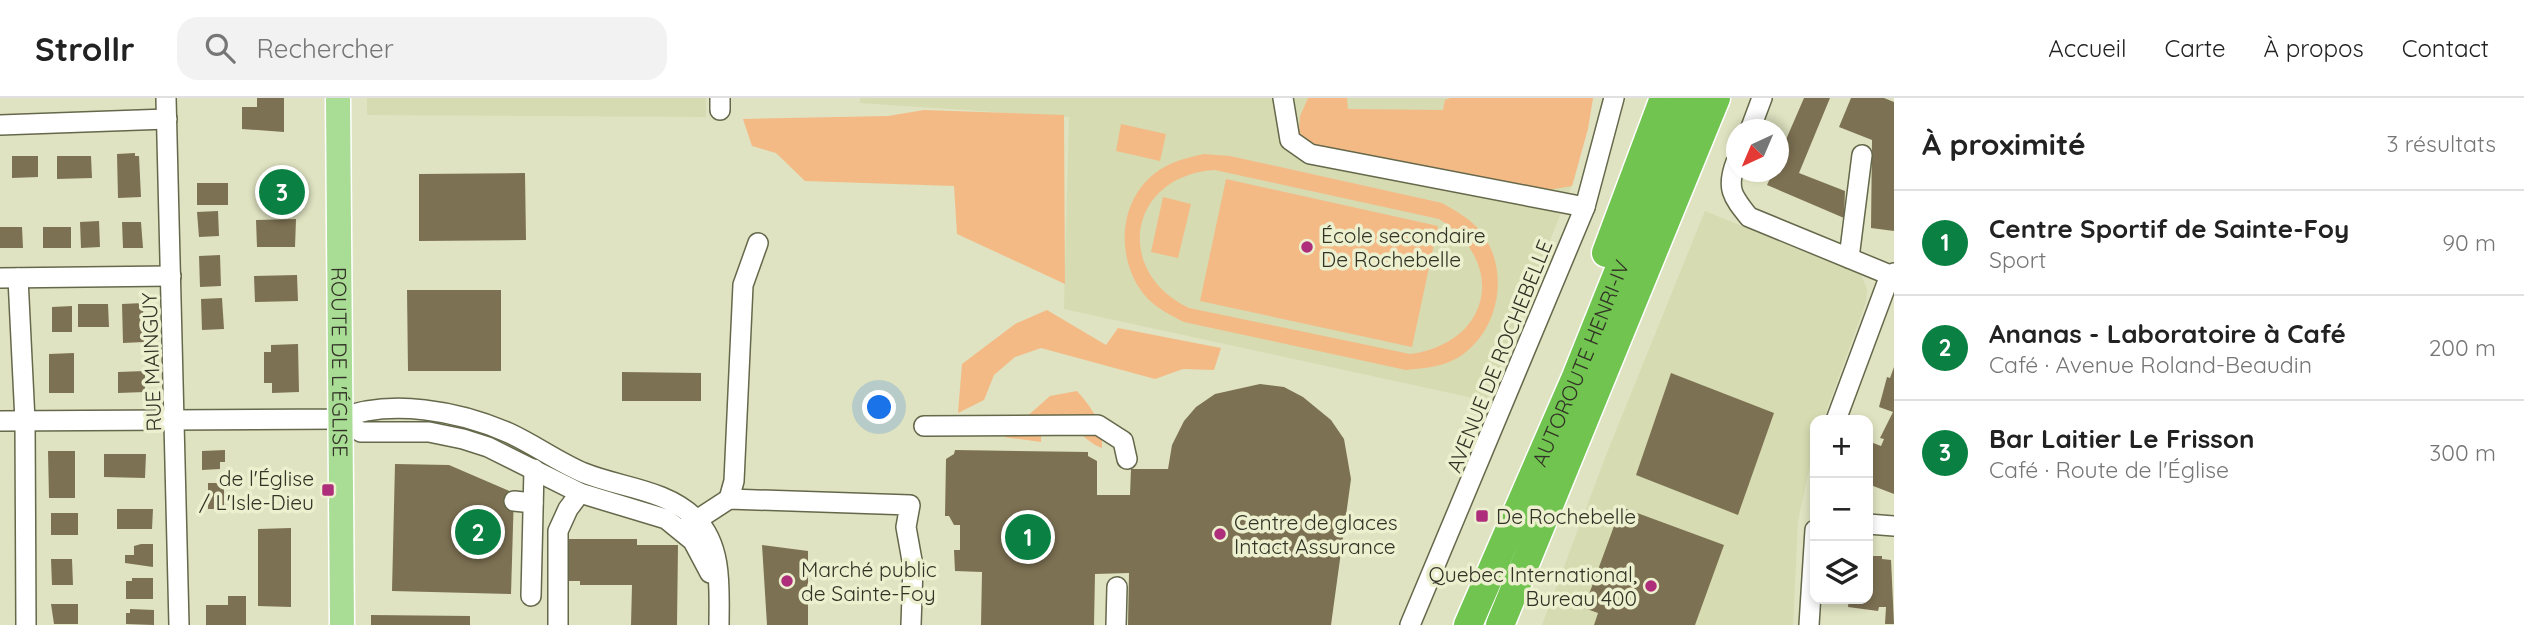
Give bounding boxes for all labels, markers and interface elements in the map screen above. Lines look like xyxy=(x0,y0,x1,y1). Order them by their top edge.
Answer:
search box xyxy=(177,17,667,80)
text: Strollr xyxy=(35,28,135,69)
icon: search xyxy=(201,29,239,67)
text: Rechercher xyxy=(257,32,394,65)
text: Accueil xyxy=(2048,33,2127,63)
text: Carte xyxy=(2165,33,2226,63)
text: À propos xyxy=(2264,33,2364,63)
text: Contact xyxy=(2402,33,2489,63)
north arrow xyxy=(1726,119,1789,182)
text: À proximité xyxy=(1922,125,2086,163)
text: 3 résultats xyxy=(2386,129,2496,158)
pin: 3 xyxy=(259,166,305,218)
text: Centre Sportif de Sainte-Foy xyxy=(1989,212,2349,245)
place label: École secondaire De Rochebelle xyxy=(1321,222,1486,272)
text: 1 xyxy=(1941,228,1949,257)
text: 90 m xyxy=(2442,228,2496,257)
street label: AVENUE DE ROCHEBELLE xyxy=(1440,236,1558,476)
marker: École secondaire De Rochebelle xyxy=(1299,239,1315,255)
text: Sport xyxy=(1989,245,2046,274)
street label: AUTOROUTE HENRI-IV xyxy=(1526,256,1635,470)
street label: ROUTE DE L'ÉGLISE xyxy=(326,267,354,457)
street label: RUE MAINGUY xyxy=(136,292,166,432)
text: Ananas - Laboratoire à Café xyxy=(1989,317,2346,350)
text: 2 xyxy=(1938,333,1952,362)
text: 200 m xyxy=(2429,333,2496,362)
text: Café · Avenue Roland-Beaudin xyxy=(1989,350,2312,379)
your location xyxy=(862,390,896,424)
map controls xyxy=(1810,415,1873,604)
button: + xyxy=(1810,415,1873,478)
text: Bar Laitier Le Frisson xyxy=(1989,422,2255,455)
text: 3 xyxy=(1939,438,1951,467)
text: 300 m xyxy=(2429,438,2496,467)
text: Café · Route de l'Église xyxy=(1989,455,2229,484)
place label: de l'Église / L'Isle-Dieu xyxy=(199,465,314,515)
button: − xyxy=(1810,478,1873,541)
marker: de l'Église / L'Isle-Dieu xyxy=(320,482,336,498)
place label: De Rochebelle xyxy=(1496,503,1636,529)
pin: 2 xyxy=(455,506,501,558)
marker: De Rochebelle xyxy=(1474,508,1490,524)
place label: Centre de glaces Intact Assurance xyxy=(1234,509,1398,559)
pin: 1 xyxy=(1005,511,1051,563)
marker: Centre de glaces Intact Assurance xyxy=(1212,526,1228,542)
button: layers xyxy=(1810,541,1873,604)
place label: Marché public de Sainte-Foy xyxy=(801,556,937,606)
place label: Quebec International, Bureau 400 xyxy=(1428,561,1637,611)
marker: Marché public de Sainte-Foy xyxy=(779,573,795,589)
marker: Quebec International, Bureau 400 xyxy=(1643,578,1659,594)

